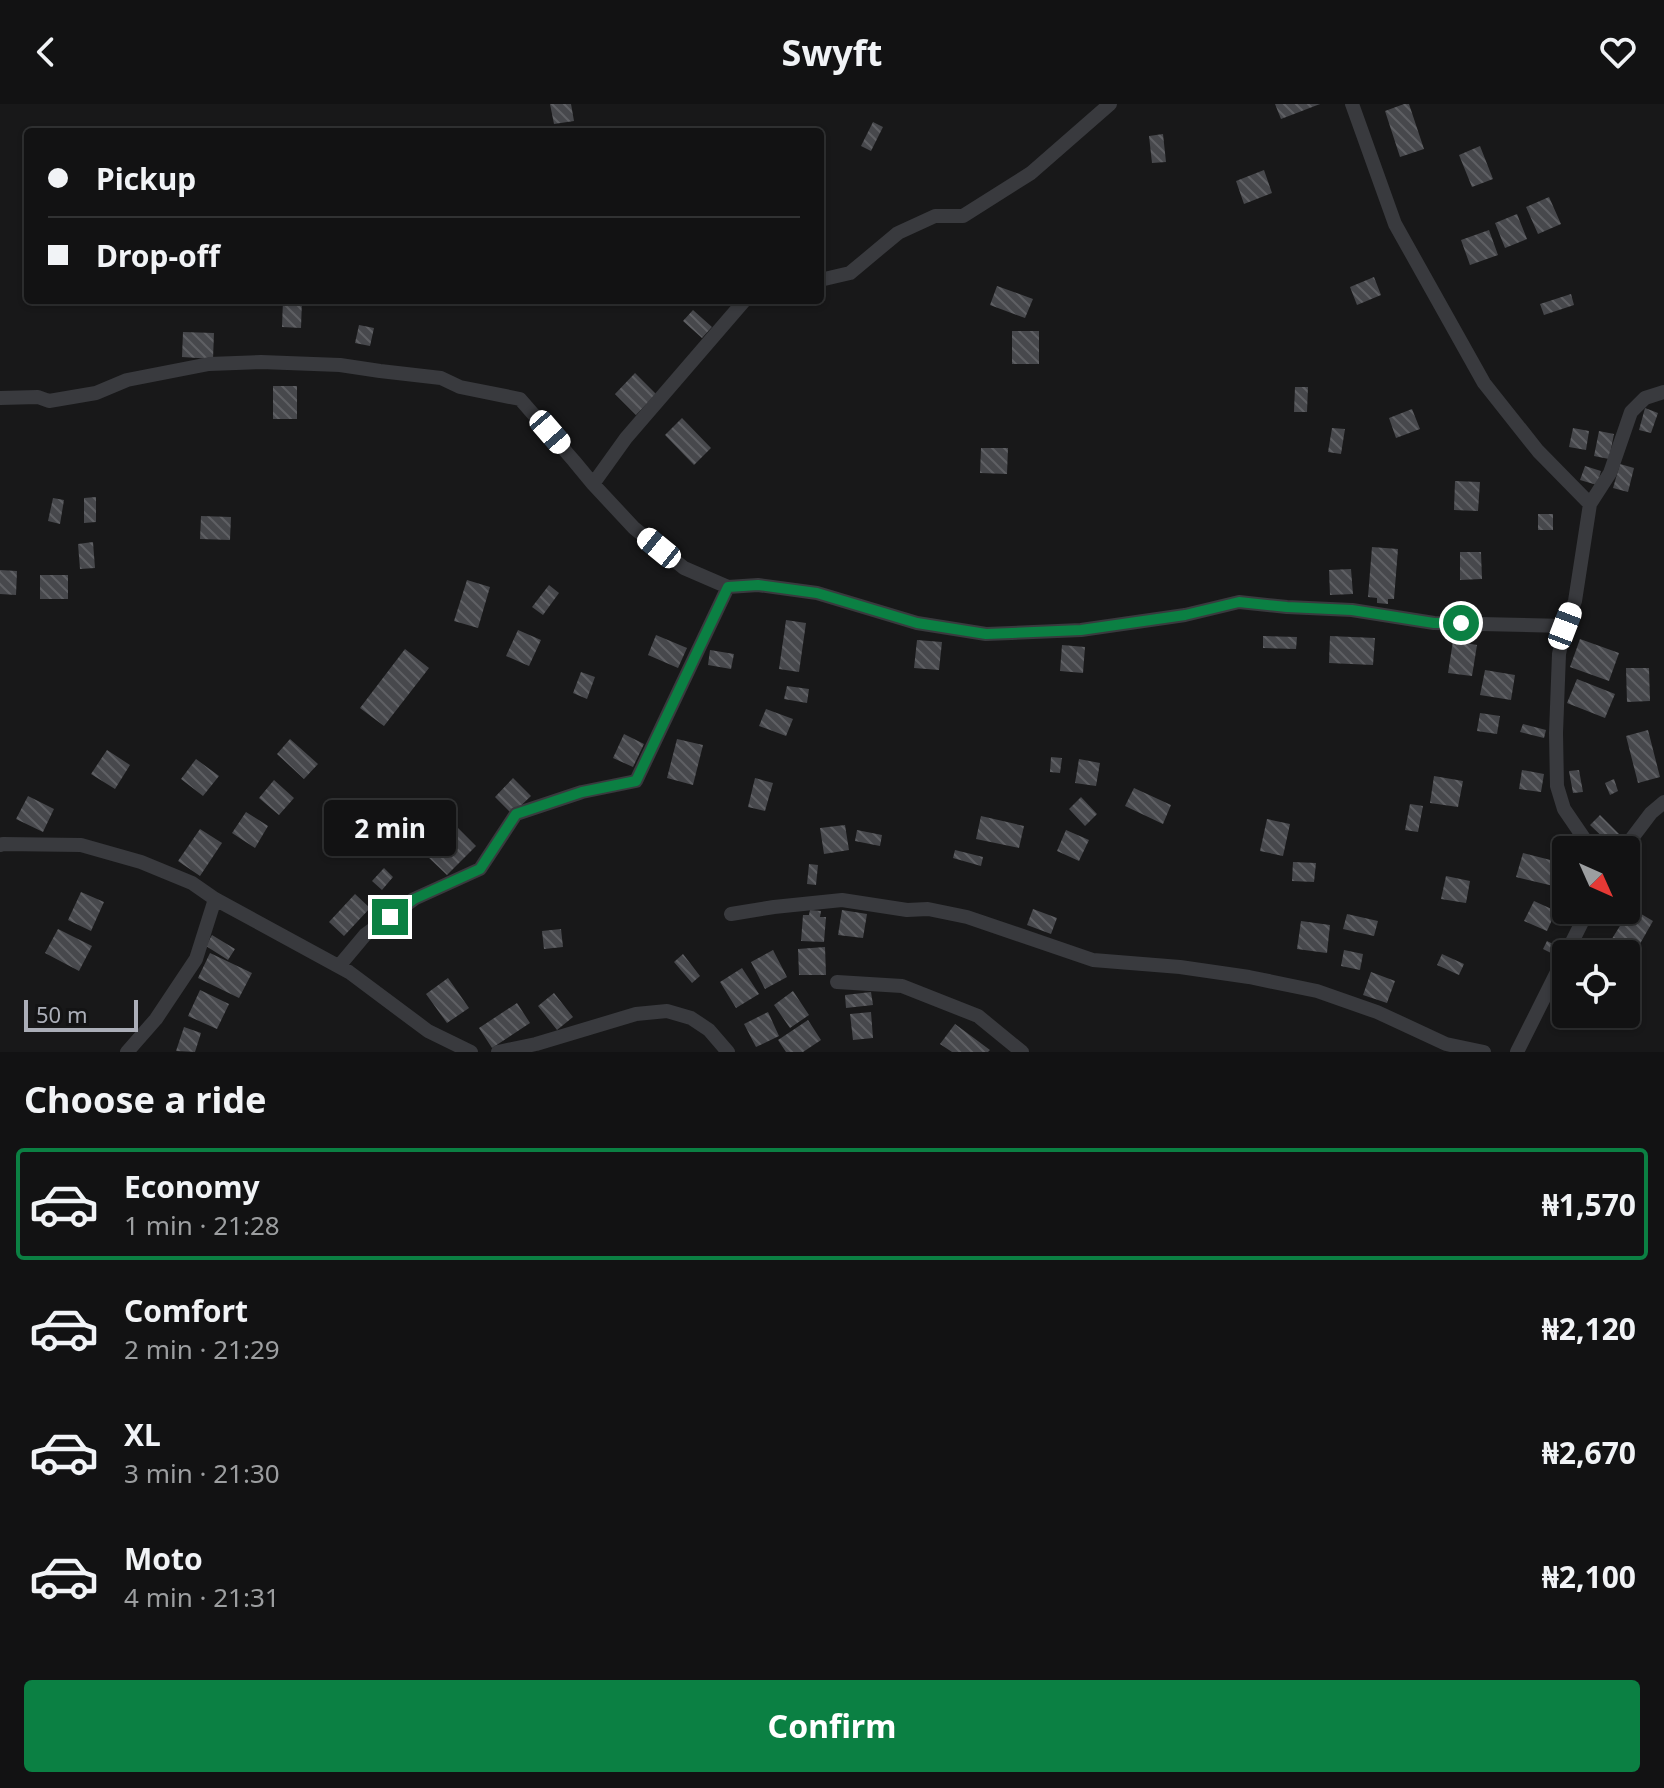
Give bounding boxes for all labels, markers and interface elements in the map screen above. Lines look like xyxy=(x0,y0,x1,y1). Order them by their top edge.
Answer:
text: Swyft xyxy=(782,28,882,77)
icon: back xyxy=(24,30,68,74)
icon: heart xyxy=(1596,30,1640,74)
text: Pickup xyxy=(96,158,196,199)
text: Drop-off xyxy=(96,235,220,276)
car xyxy=(525,406,575,458)
car xyxy=(633,524,685,572)
car xyxy=(1545,599,1585,653)
route start xyxy=(1443,605,1479,641)
callout: 2 min xyxy=(324,801,456,857)
text: 2 min xyxy=(354,810,426,846)
north arrow xyxy=(1552,836,1640,924)
map controls xyxy=(1552,836,1640,1028)
route end xyxy=(372,899,408,935)
button: locate xyxy=(1552,940,1640,1028)
scale bar xyxy=(24,996,138,1032)
text: 50 m xyxy=(36,999,87,1029)
text: Choose a ride xyxy=(24,1075,266,1124)
text: Economy xyxy=(124,1166,260,1207)
icon: car xyxy=(28,1168,100,1240)
text: ₦1,570 xyxy=(1542,1184,1636,1225)
text: 1 min · 21:28 xyxy=(124,1207,280,1243)
text: Comfort xyxy=(124,1290,248,1331)
icon: car xyxy=(28,1292,100,1364)
text: ₦2,120 xyxy=(1542,1308,1636,1349)
text: 2 min · 21:29 xyxy=(124,1331,280,1367)
text: XL xyxy=(124,1414,161,1455)
icon: car xyxy=(28,1416,100,1488)
text: ₦2,670 xyxy=(1542,1432,1636,1473)
text: 3 min · 21:30 xyxy=(124,1455,280,1491)
text: Moto xyxy=(124,1538,203,1579)
icon: car xyxy=(28,1540,100,1612)
text: ₦2,100 xyxy=(1542,1556,1636,1597)
text: 4 min · 21:31 xyxy=(124,1579,280,1615)
button: Confirm xyxy=(24,1680,1640,1772)

